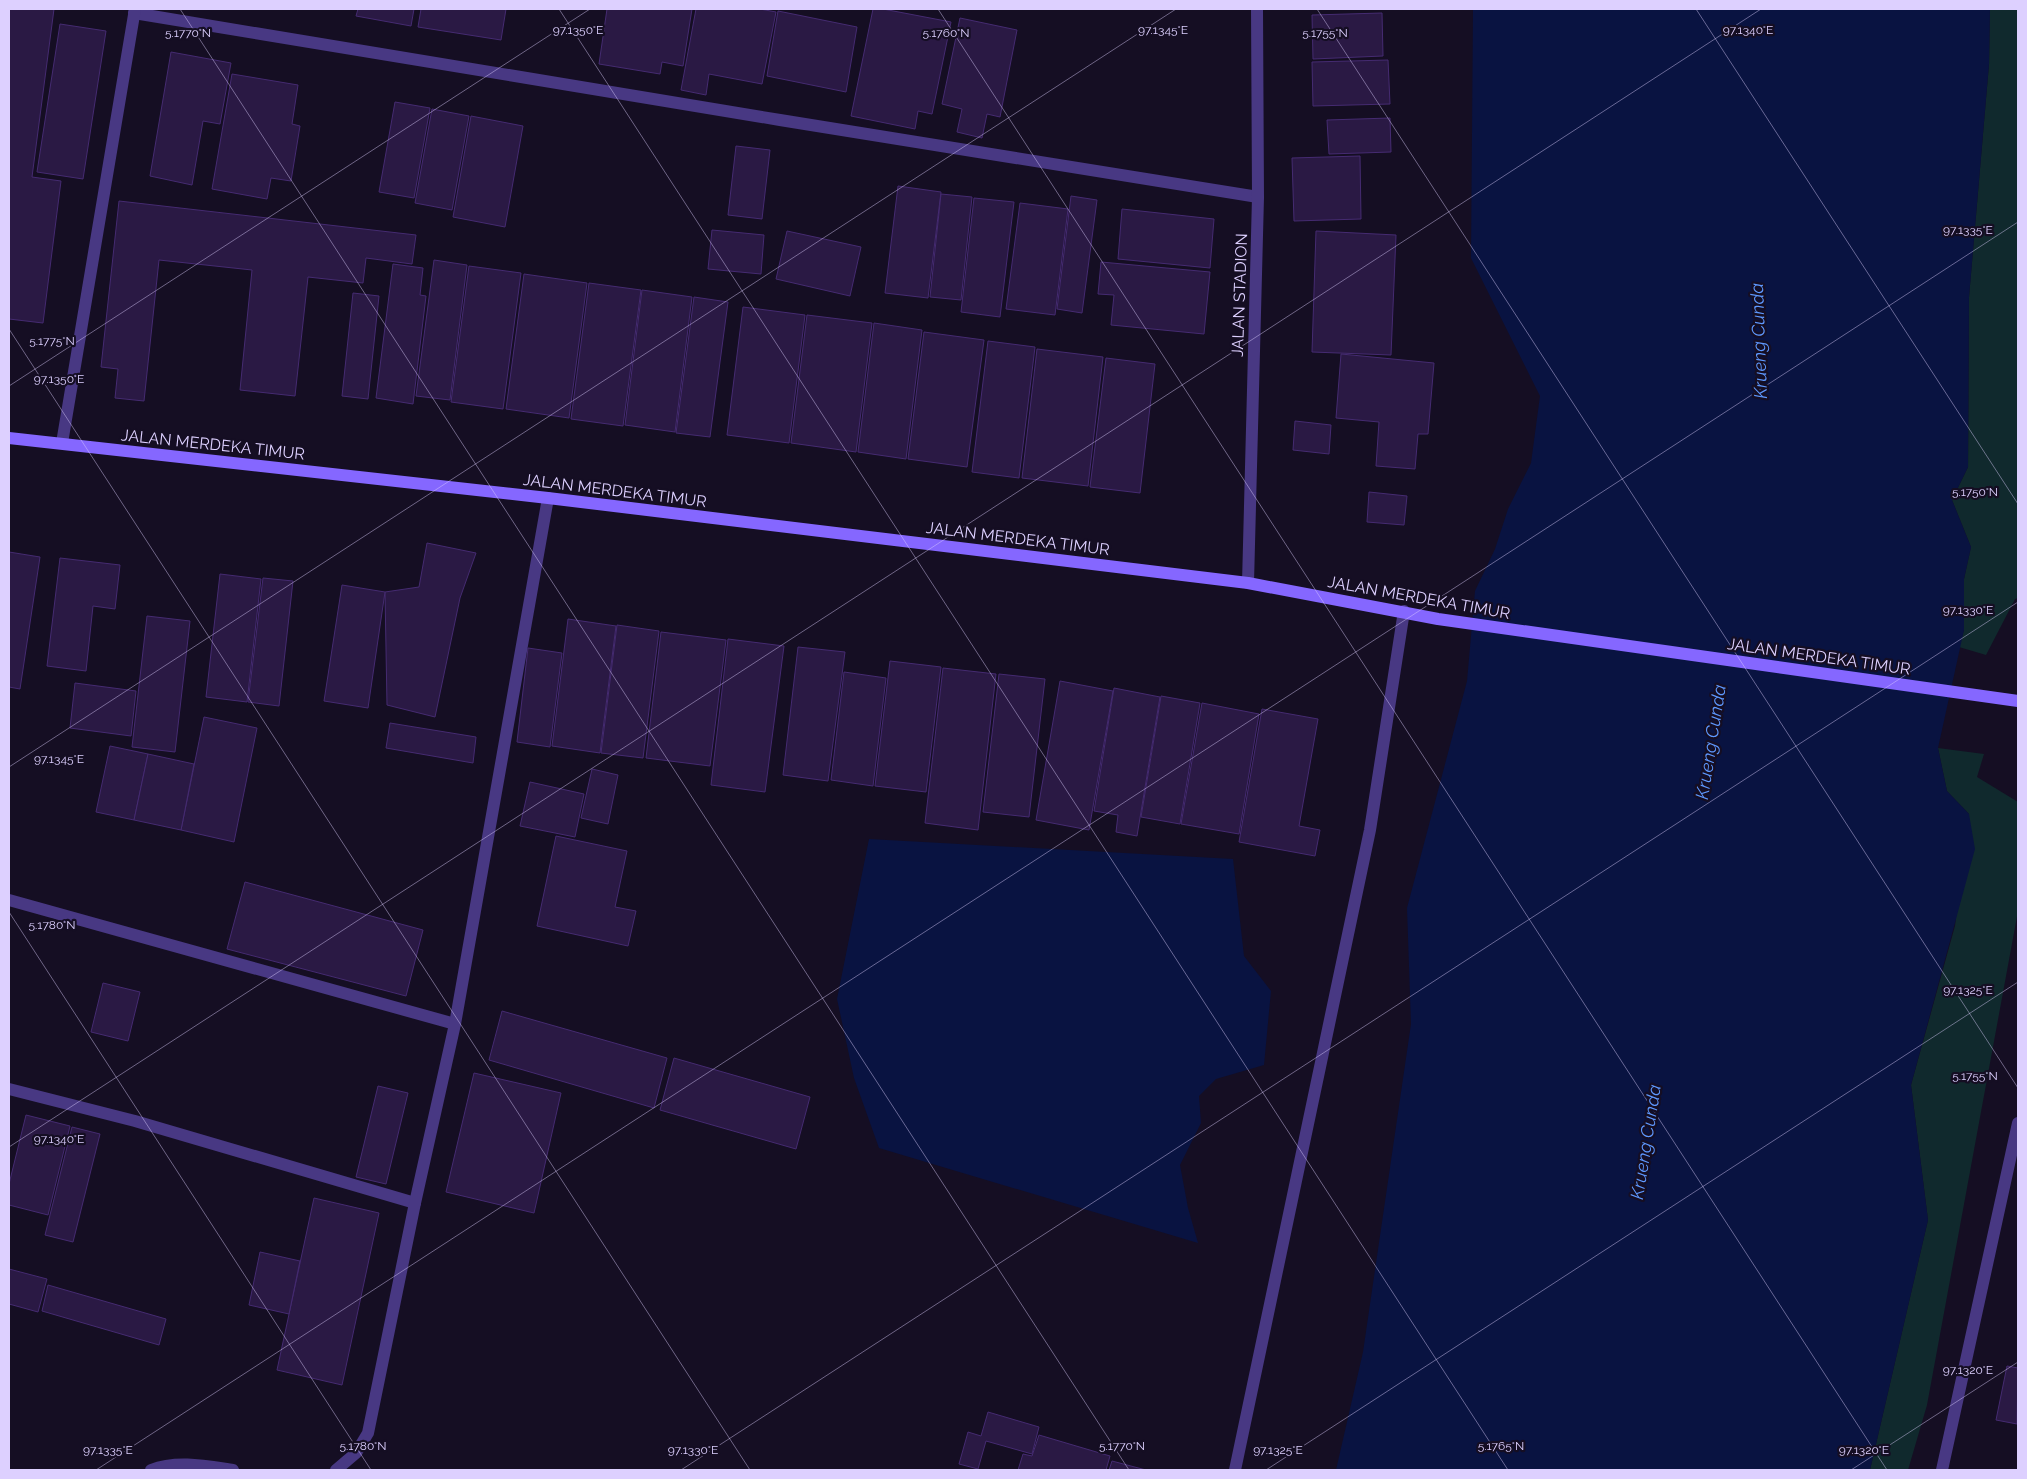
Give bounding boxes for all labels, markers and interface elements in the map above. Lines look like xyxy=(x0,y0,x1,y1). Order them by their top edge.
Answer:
text: 97.1350°E xyxy=(553,23,603,37)
text: 97.1345°E xyxy=(1138,23,1188,37)
text: 97.1340°E xyxy=(1723,23,1773,37)
text: 5.1770°N xyxy=(165,26,211,40)
text: 5.1760°N xyxy=(922,26,970,40)
text: 5.1755°N xyxy=(1302,26,1348,40)
text: 97.1335°E xyxy=(1943,223,1993,237)
street label: JALAN STADION xyxy=(1228,233,1251,357)
water label: Krueng Cunda xyxy=(1746,282,1771,399)
text: 5.1775°N xyxy=(29,334,75,348)
text: 97.1350°E xyxy=(34,372,84,386)
street label: JALAN MERDEKA TIMUR xyxy=(120,425,306,464)
street label: JALAN MERDEKA TIMUR xyxy=(522,470,708,511)
text: 5.1750°N xyxy=(1952,485,1998,499)
street label: JALAN MERDEKA TIMUR xyxy=(925,518,1111,559)
street label: JALAN MERDEKA TIMUR xyxy=(1326,572,1512,623)
text: 97.1330°E xyxy=(1943,603,1993,617)
street label: JALAN MERDEKA TIMUR xyxy=(1726,634,1912,679)
water label: Krueng Cunda xyxy=(1691,683,1730,801)
text: 97.1345°E xyxy=(34,752,84,766)
text: 5.1780°N xyxy=(29,918,75,932)
text: 97.1325°E xyxy=(1943,983,1993,997)
text: 5.1755°N xyxy=(1952,1069,1998,1083)
water label: Krueng Cunda xyxy=(1626,1083,1665,1201)
text: 97.1340°E xyxy=(34,1132,84,1146)
text: 97.1320°E xyxy=(1943,1363,1993,1377)
text: 5.1780°N xyxy=(340,1439,386,1453)
text: 5.1770°N xyxy=(1099,1439,1145,1453)
text: 5.1765°N xyxy=(1478,1439,1524,1453)
text: 97.1335°E xyxy=(83,1443,133,1457)
text: 97.1330°E xyxy=(668,1443,718,1457)
text: 97.1325°E xyxy=(1253,1443,1303,1457)
text: 97.1320°E xyxy=(1839,1443,1889,1457)

